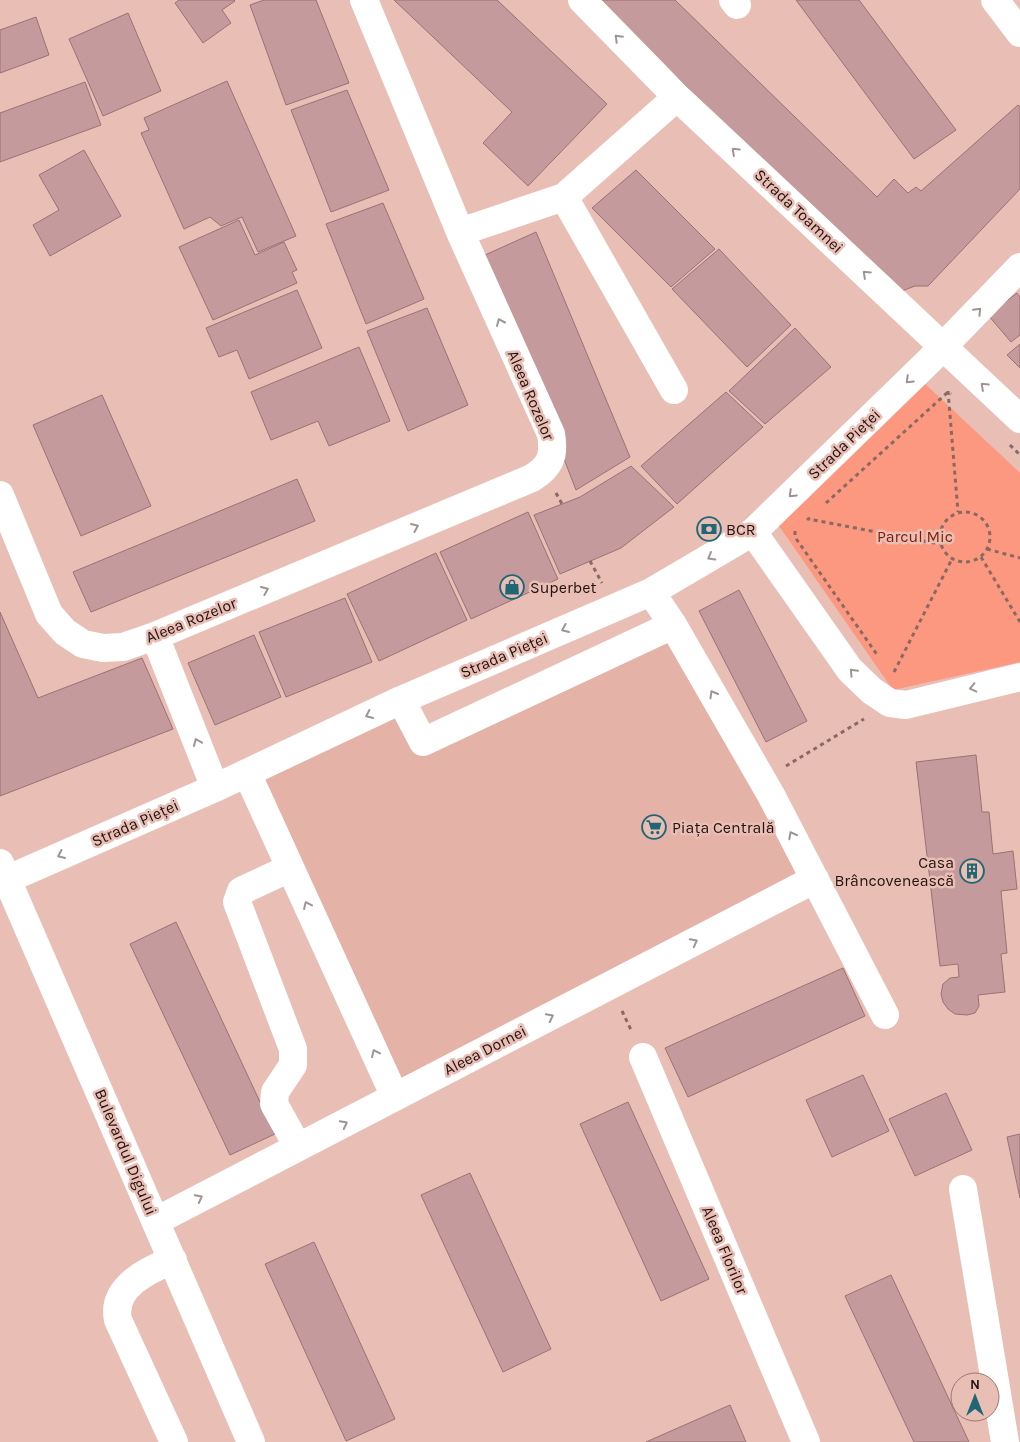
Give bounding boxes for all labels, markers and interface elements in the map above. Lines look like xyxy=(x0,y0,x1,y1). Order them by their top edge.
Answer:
one-way arrow xyxy=(615,34,624,43)
one-way arrow xyxy=(731,148,740,157)
street label: Strada Toamnei xyxy=(751,165,847,257)
one-way arrow xyxy=(863,271,872,280)
one-way arrow xyxy=(972,308,981,317)
one-way arrow xyxy=(496,318,507,327)
street label: Aleea Rozelor xyxy=(503,347,559,443)
one-way arrow xyxy=(906,375,915,384)
one-way arrow xyxy=(981,383,990,392)
street label: Strada Pieței xyxy=(804,405,884,483)
one-way arrow xyxy=(789,488,798,497)
bank icon: BCR xyxy=(696,516,722,542)
place label: BCR xyxy=(726,520,756,539)
one-way arrow xyxy=(410,523,419,533)
park label: Parcul Mic xyxy=(877,527,953,546)
one-way arrow xyxy=(707,550,716,560)
shop icon: Superbet xyxy=(499,574,525,600)
place label: Superbet xyxy=(530,578,596,597)
one-way arrow xyxy=(260,585,269,596)
street label: Aleea Rozelor xyxy=(143,593,239,647)
one-way arrow xyxy=(561,622,570,633)
street label: Strada Pieței xyxy=(457,628,551,682)
one-way arrow xyxy=(850,669,859,678)
one-way arrow xyxy=(968,682,977,693)
one-way arrow xyxy=(709,690,719,699)
one-way arrow xyxy=(365,709,374,719)
one-way arrow xyxy=(193,739,203,747)
street label: Strada Pieței xyxy=(89,795,181,851)
supermarket icon: Piața Centrală xyxy=(641,814,667,840)
place label: Piața Centrală xyxy=(672,818,775,837)
one-way arrow xyxy=(788,832,798,841)
one-way arrow xyxy=(57,849,66,860)
place label: Casa Brâncovenească xyxy=(834,853,954,890)
building icon: Casa Brâncovenească xyxy=(959,858,985,884)
one-way arrow xyxy=(303,901,314,910)
one-way arrow xyxy=(689,938,698,948)
one-way arrow xyxy=(545,1013,554,1023)
street label: Aleea Dornei xyxy=(440,1021,530,1079)
one-way arrow xyxy=(371,1049,381,1058)
street label: Bulevardul Digului xyxy=(91,1086,161,1218)
one-way arrow xyxy=(338,1120,347,1130)
one-way arrow xyxy=(194,1194,203,1204)
street label: Aleea Florilor xyxy=(698,1203,752,1297)
north arrow xyxy=(950,1372,1000,1422)
text: N xyxy=(970,1376,980,1393)

